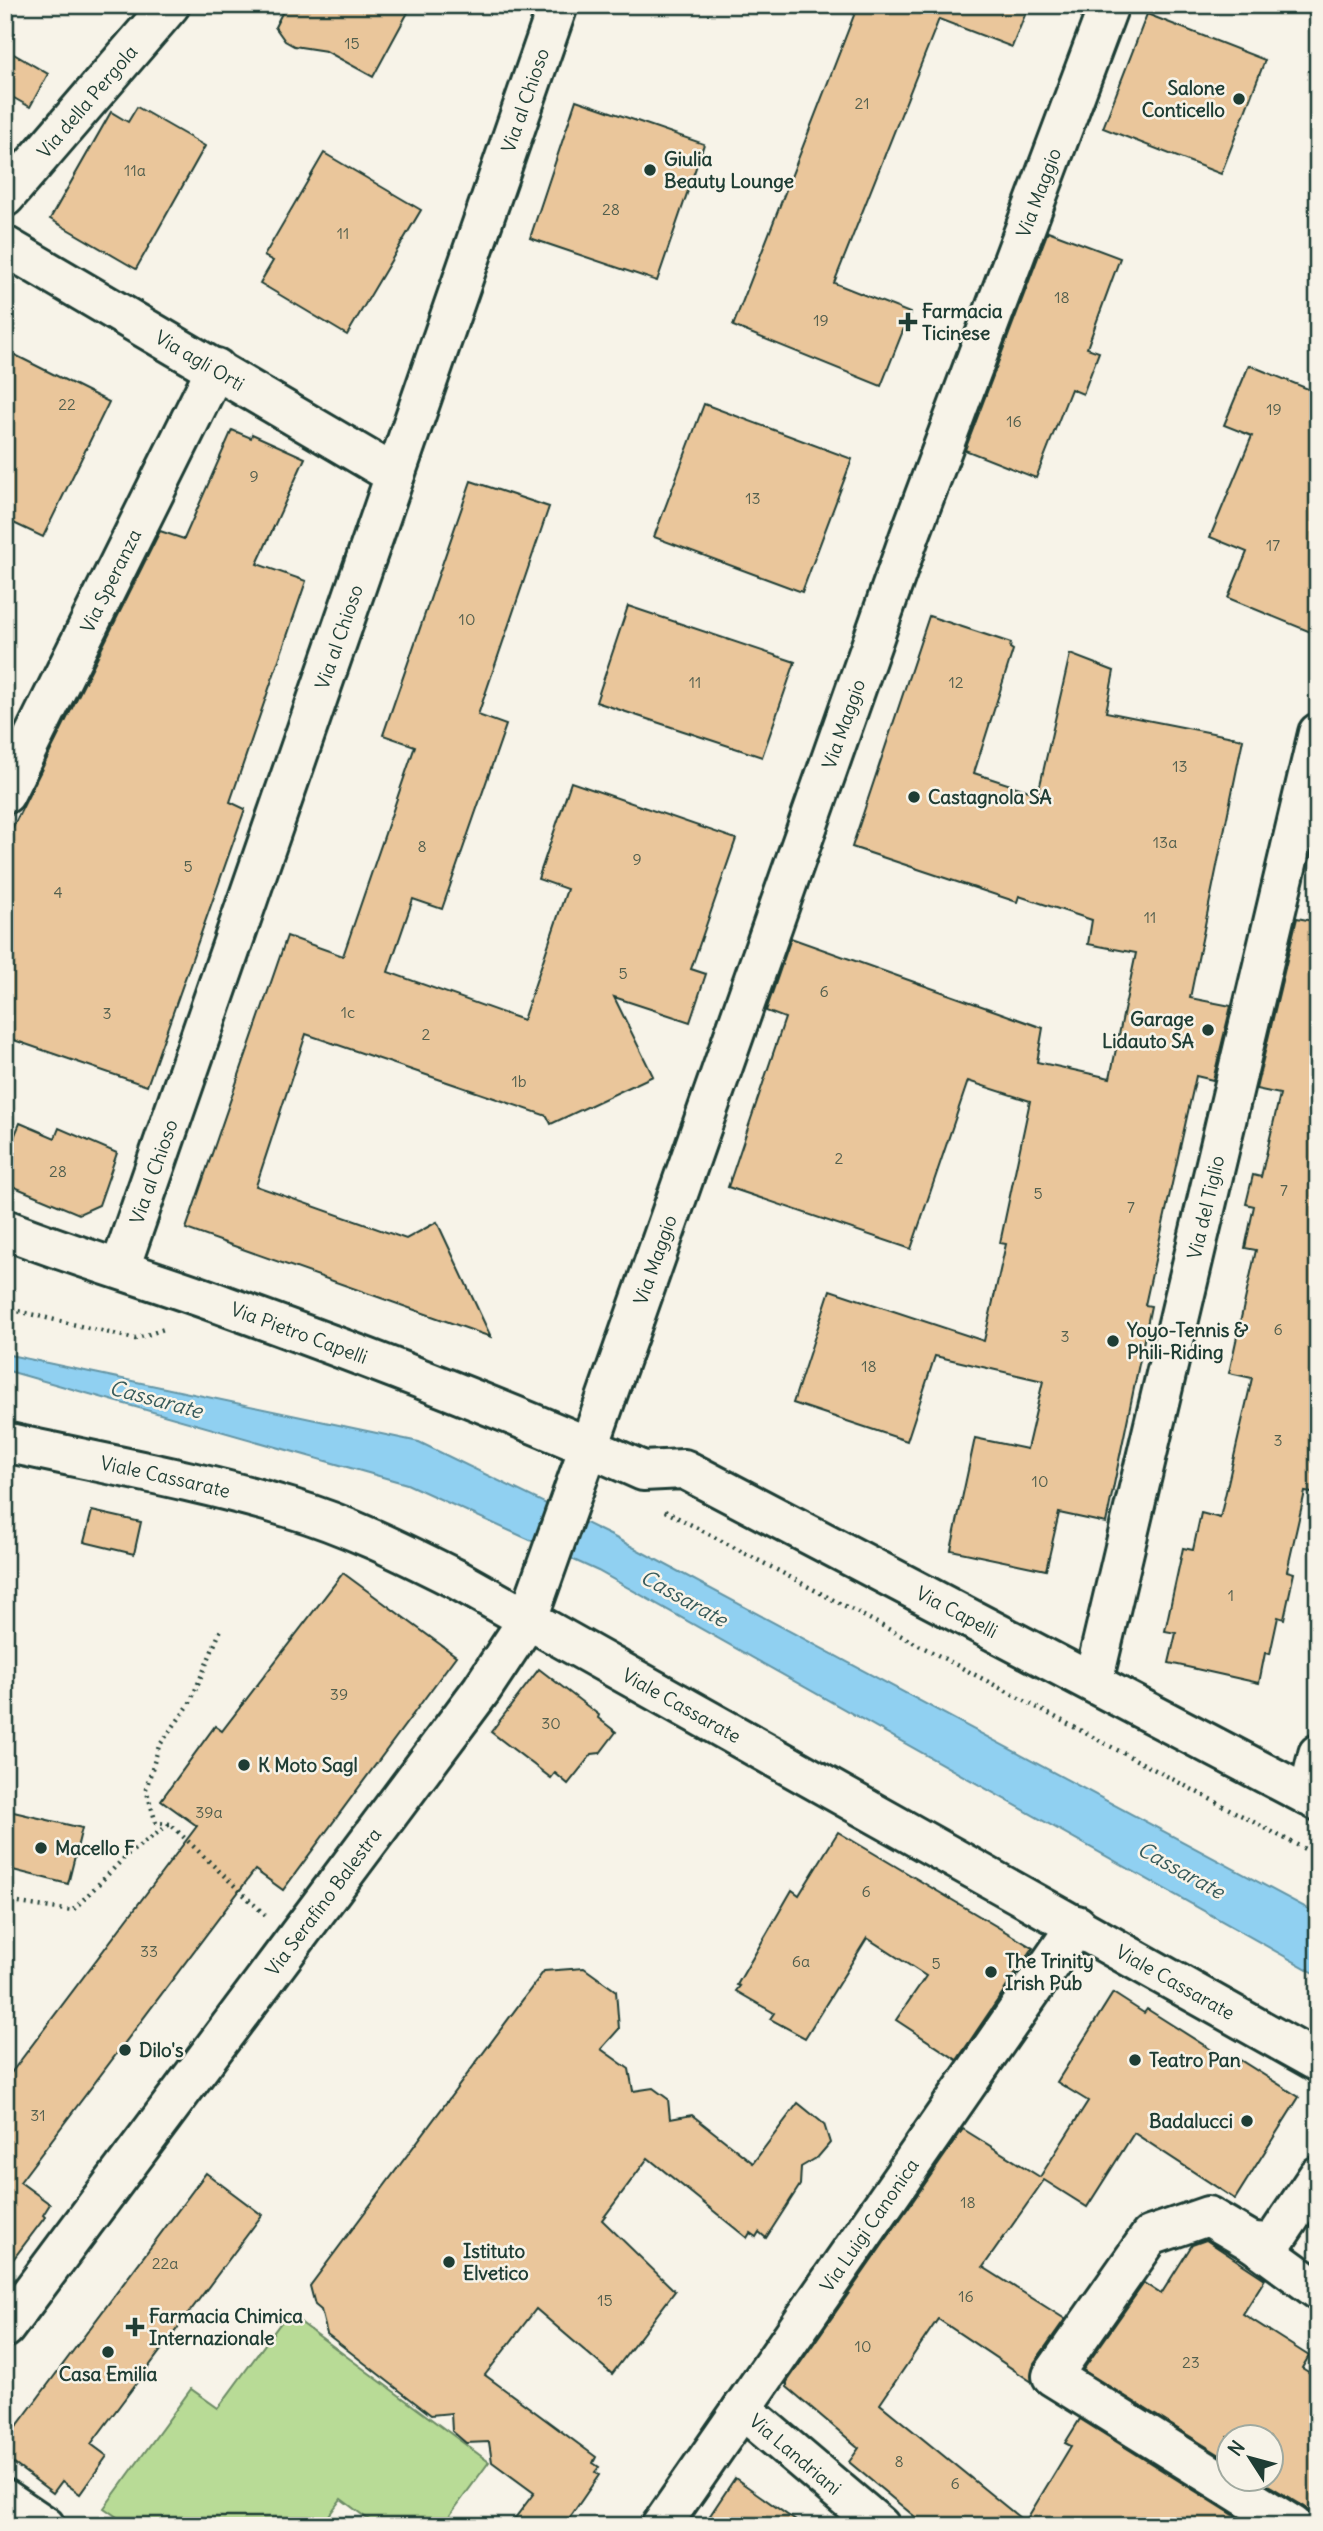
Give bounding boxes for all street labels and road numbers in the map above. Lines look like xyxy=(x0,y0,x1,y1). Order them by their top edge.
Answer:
street label: Via della Pergola xyxy=(32,40,142,163)
street label: Via al Chioso xyxy=(496,45,554,156)
street label: Via Maggio xyxy=(1011,145,1066,241)
street label: Via agli Orti xyxy=(151,325,249,396)
street label: Via Speranza xyxy=(75,525,146,636)
street label: Via al Chioso xyxy=(310,581,368,692)
street label: Via Maggio xyxy=(817,676,870,772)
street label: Via al Chioso xyxy=(124,1116,183,1227)
street label: Via del Tiglio xyxy=(1182,1153,1229,1261)
street label: Via Maggio xyxy=(628,1212,682,1308)
street label: Via Pietro Capelli xyxy=(228,1297,371,1369)
street label: Viale Cassarate xyxy=(98,1451,233,1503)
street label: Via Capelli xyxy=(912,1581,1002,1643)
street label: Viale Cassarate xyxy=(618,1663,745,1748)
street label: Via Serafino Balestra xyxy=(260,1823,386,1980)
street label: Viale Cassarate xyxy=(1112,1939,1239,2025)
street label: Via Luigi Canonica xyxy=(815,2154,924,2296)
street label: Via Landriani xyxy=(745,2409,846,2500)

